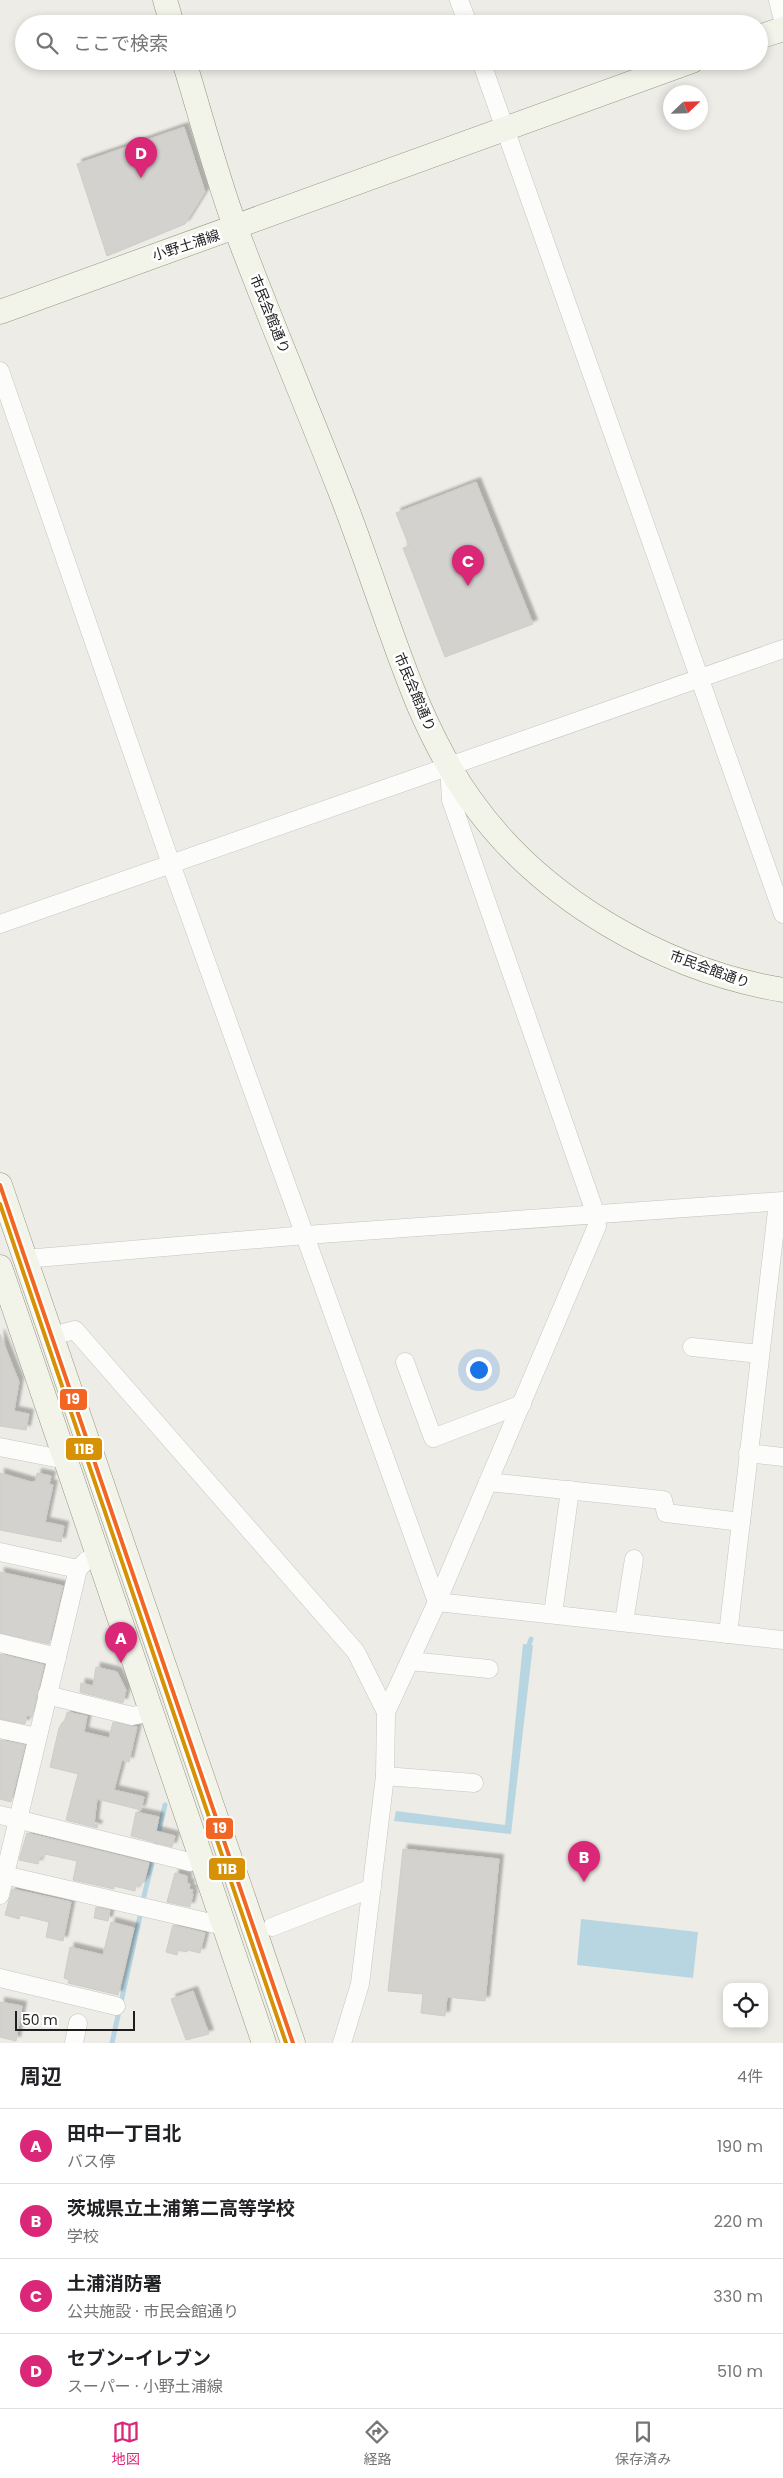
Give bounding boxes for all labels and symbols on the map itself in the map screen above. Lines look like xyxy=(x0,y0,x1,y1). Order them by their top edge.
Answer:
north arrow xyxy=(663,85,708,130)
pin: D xyxy=(125,137,157,178)
street label: 小野土浦線 xyxy=(150,225,222,265)
street label: 市民会館通り xyxy=(245,271,295,357)
pin: C xyxy=(452,545,484,586)
street label: 市民会館通り xyxy=(389,649,441,735)
street label: 市民会館通り xyxy=(667,945,753,993)
your location xyxy=(466,1357,492,1383)
line badge: 19 xyxy=(59,1388,88,1411)
text: 19 xyxy=(66,1389,80,1409)
line badge: 11B xyxy=(65,1437,103,1461)
text: 11B xyxy=(74,1439,94,1459)
pin: A xyxy=(105,1622,137,1663)
line badge: 19 xyxy=(205,1817,234,1840)
text: 19 xyxy=(213,1818,227,1838)
pin: B xyxy=(568,1841,600,1882)
line badge: 11B xyxy=(208,1857,246,1881)
text: 11B xyxy=(217,1859,237,1879)
scale bar xyxy=(15,2008,135,2031)

